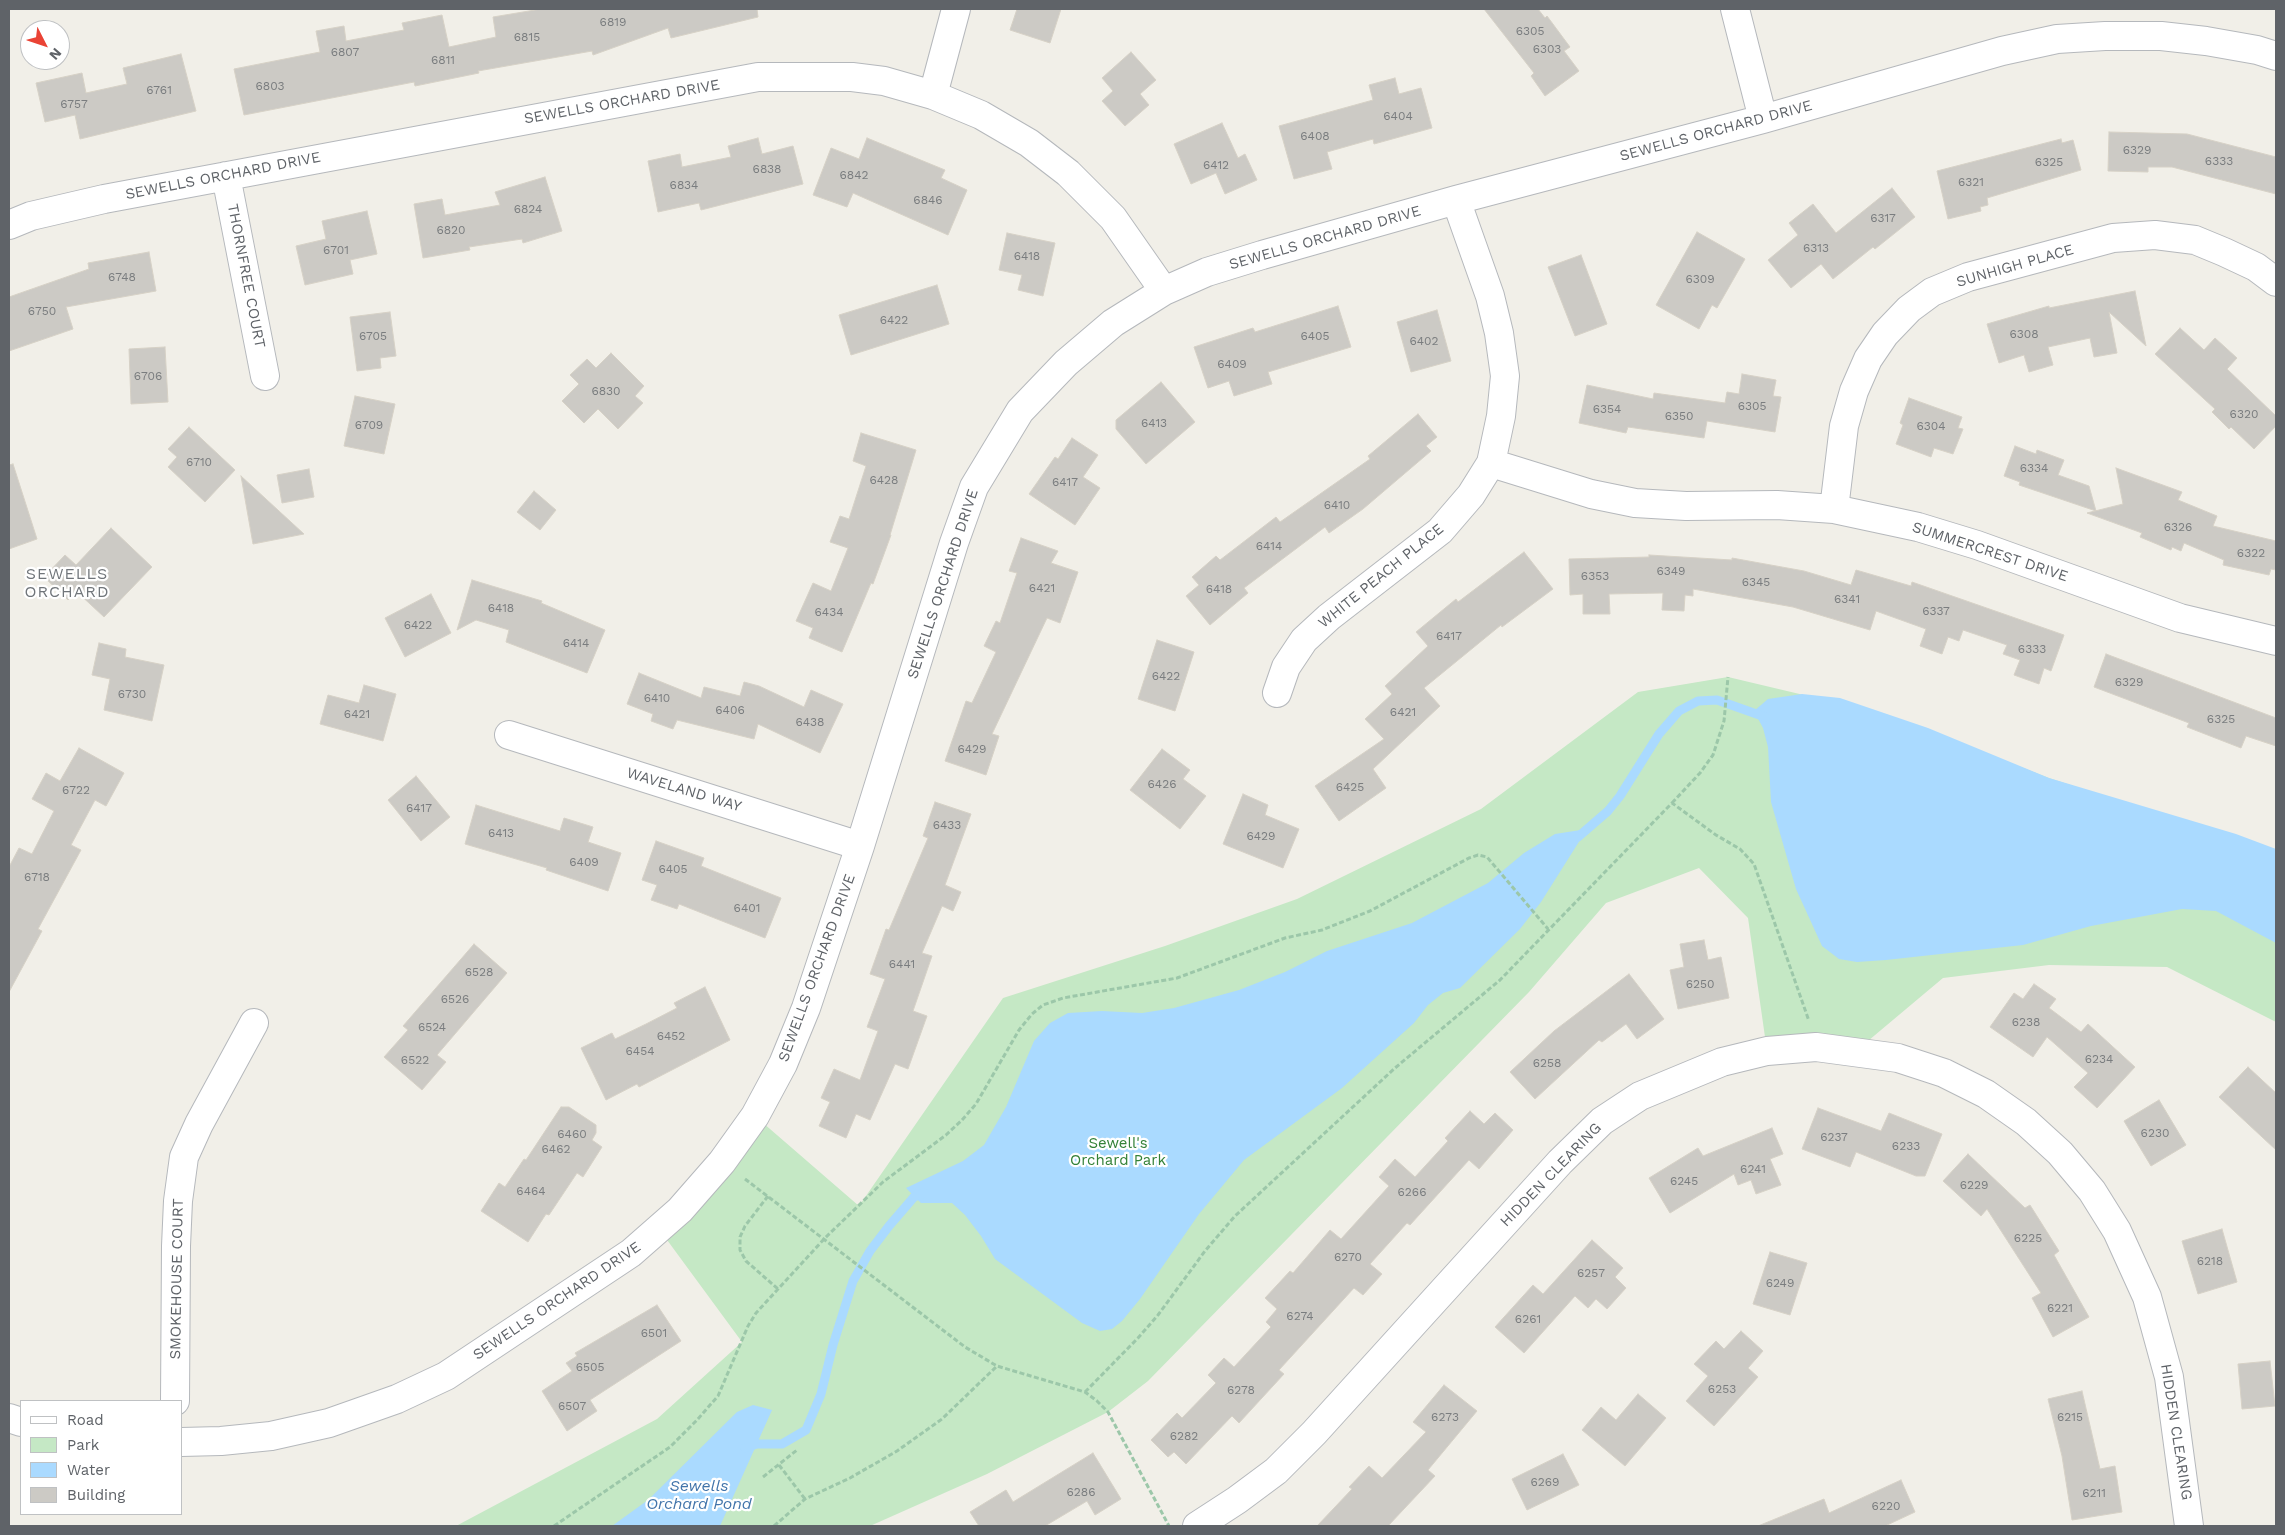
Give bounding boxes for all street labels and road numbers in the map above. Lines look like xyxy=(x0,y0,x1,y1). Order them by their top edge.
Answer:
street label: SEWELLS ORCHARD DRIVE xyxy=(523,76,721,128)
street label: SEWELLS ORCHARD DRIVE xyxy=(1618,97,1814,165)
street label: SEWELLS ORCHARD DRIVE xyxy=(124,148,322,204)
street label: THORNFREE COURT xyxy=(223,202,269,350)
street label: SEWELLS ORCHARD DRIVE xyxy=(1227,202,1423,274)
street label: SUNHIGH PLACE xyxy=(1954,241,2076,291)
street label: SEWELLS ORCHARD DRIVE xyxy=(904,487,982,681)
street label: SUMMERCREST DRIVE xyxy=(1910,518,2070,586)
street label: WHITE PEACH PLACE xyxy=(1315,520,1447,632)
street label: WAVELAND WAY xyxy=(624,764,744,816)
street label: SEWELLS ORCHARD DRIVE xyxy=(775,872,859,1064)
street label: HIDDEN CLEARING xyxy=(1497,1119,1605,1231)
street label: SMOKEHOUSE COURT xyxy=(167,1198,187,1360)
street label: SEWELLS ORCHARD DRIVE xyxy=(470,1238,644,1364)
street label: HIDDEN CLEARING xyxy=(2156,1363,2196,1501)

